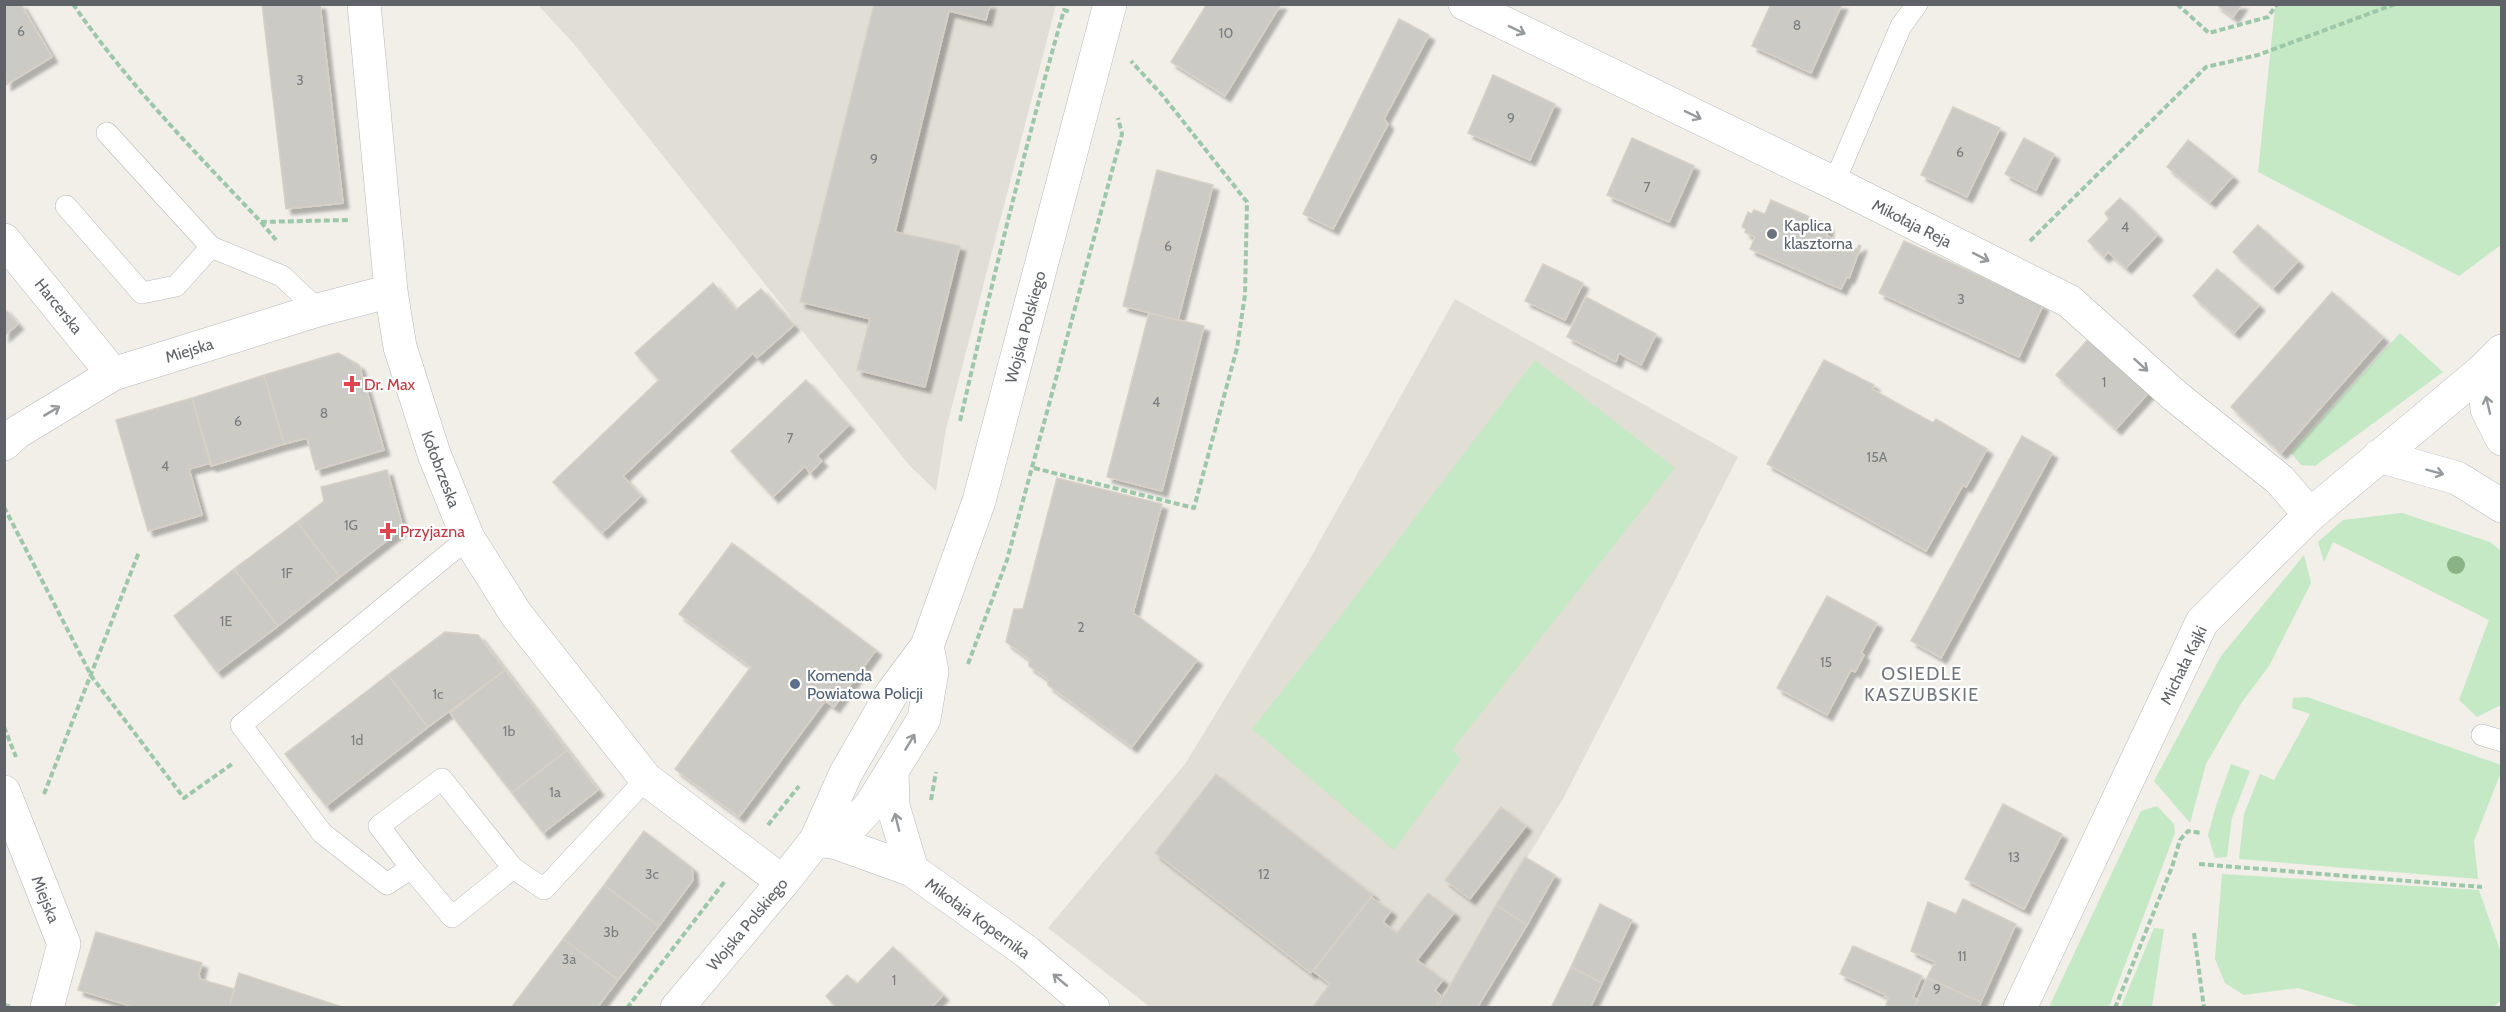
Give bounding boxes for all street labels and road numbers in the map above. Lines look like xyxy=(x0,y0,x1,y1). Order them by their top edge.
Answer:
street label: Mikołaja Reja xyxy=(1869,195,1955,252)
street label: Wojska Polskiego xyxy=(1001,269,1050,385)
street label: Harcerska xyxy=(31,275,87,338)
street label: Miejska xyxy=(163,334,216,367)
street label: Kołobrzeska xyxy=(417,428,464,511)
street label: Michała Kajki xyxy=(2156,623,2211,708)
street label: Miejska xyxy=(28,873,64,926)
street label: Wojska Polskiego xyxy=(703,874,792,975)
street label: Mikołaja Kopernika xyxy=(922,874,1034,963)

